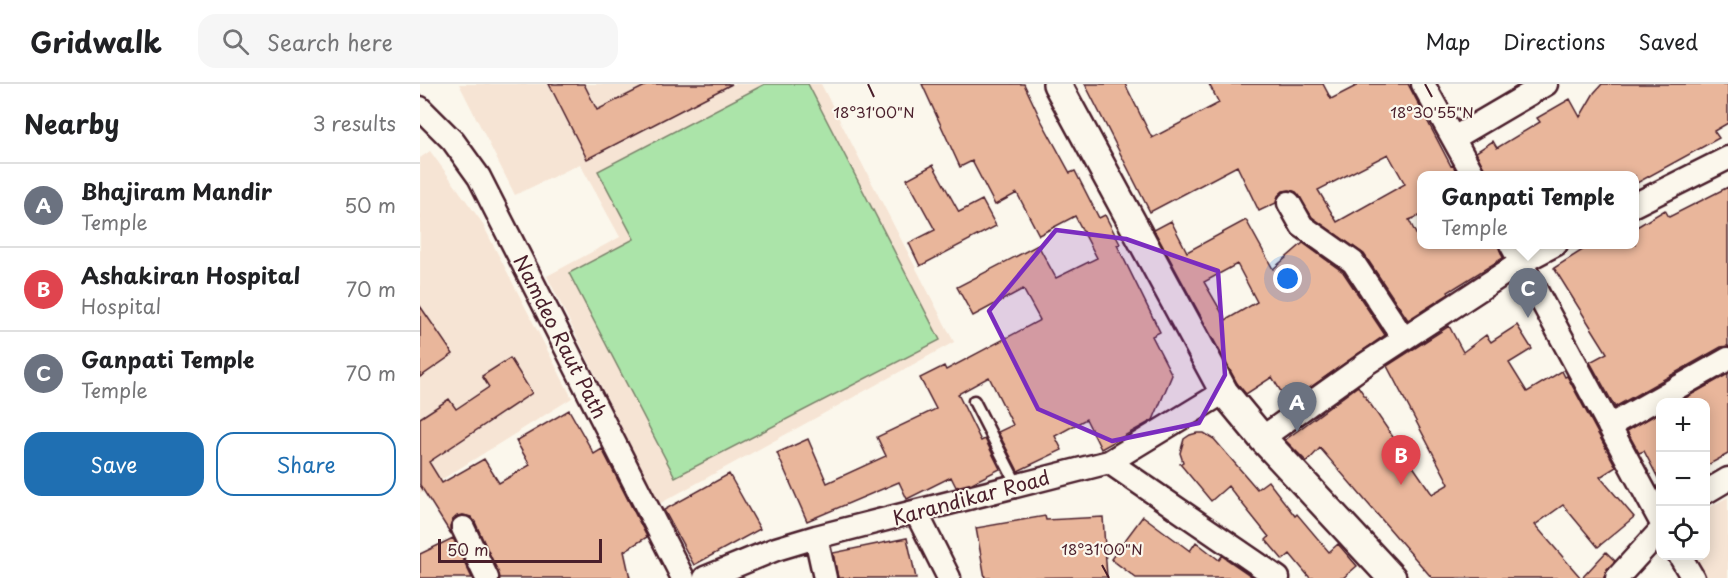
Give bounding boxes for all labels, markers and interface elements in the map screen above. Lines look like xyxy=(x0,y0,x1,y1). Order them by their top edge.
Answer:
search box xyxy=(198,14,618,68)
text: Gridwalk xyxy=(30,20,162,63)
icon: search xyxy=(219,25,252,58)
text: Search here xyxy=(267,25,393,58)
text: Map xyxy=(1425,25,1470,57)
text: Directions xyxy=(1503,25,1605,57)
text: Saved xyxy=(1638,25,1698,57)
text: 18°31'00"N xyxy=(833,100,915,123)
text: 18°30'55"N xyxy=(1390,100,1474,123)
text: Nearby xyxy=(24,104,119,143)
text: 3 results xyxy=(313,108,396,138)
popup xyxy=(1417,171,1639,249)
text: Bhajiram Mandir xyxy=(81,174,272,207)
text: Ganpati Temple xyxy=(1441,179,1615,212)
text: A xyxy=(36,190,51,220)
text: 50 m xyxy=(344,190,396,220)
text: Temple xyxy=(81,207,148,237)
text: Temple xyxy=(1441,212,1508,242)
street label: Namdeo Raut Path xyxy=(507,249,615,424)
text: Ashakiran Hospital xyxy=(81,258,300,291)
your location xyxy=(1273,264,1302,293)
pin: C xyxy=(1508,268,1548,318)
text: B xyxy=(37,274,50,304)
text: 70 m xyxy=(346,274,396,304)
text: Hospital xyxy=(81,291,161,321)
text: Ganpati Temple xyxy=(81,342,254,375)
text: C xyxy=(36,358,51,388)
text: 70 m xyxy=(346,358,396,388)
text: Temple xyxy=(81,375,148,405)
pin: A xyxy=(1278,382,1316,432)
map controls xyxy=(1656,398,1710,560)
button: + xyxy=(1656,398,1710,452)
button: Save xyxy=(24,432,204,496)
button: Share xyxy=(216,432,396,496)
pin: B xyxy=(1382,436,1420,485)
button: − xyxy=(1656,452,1710,506)
street label: Karandikar Road xyxy=(889,462,1053,532)
button: locate xyxy=(1656,506,1710,560)
scale bar xyxy=(438,536,602,564)
text: 50 m xyxy=(447,537,488,561)
text: 18°31'00"N xyxy=(1061,537,1143,560)

